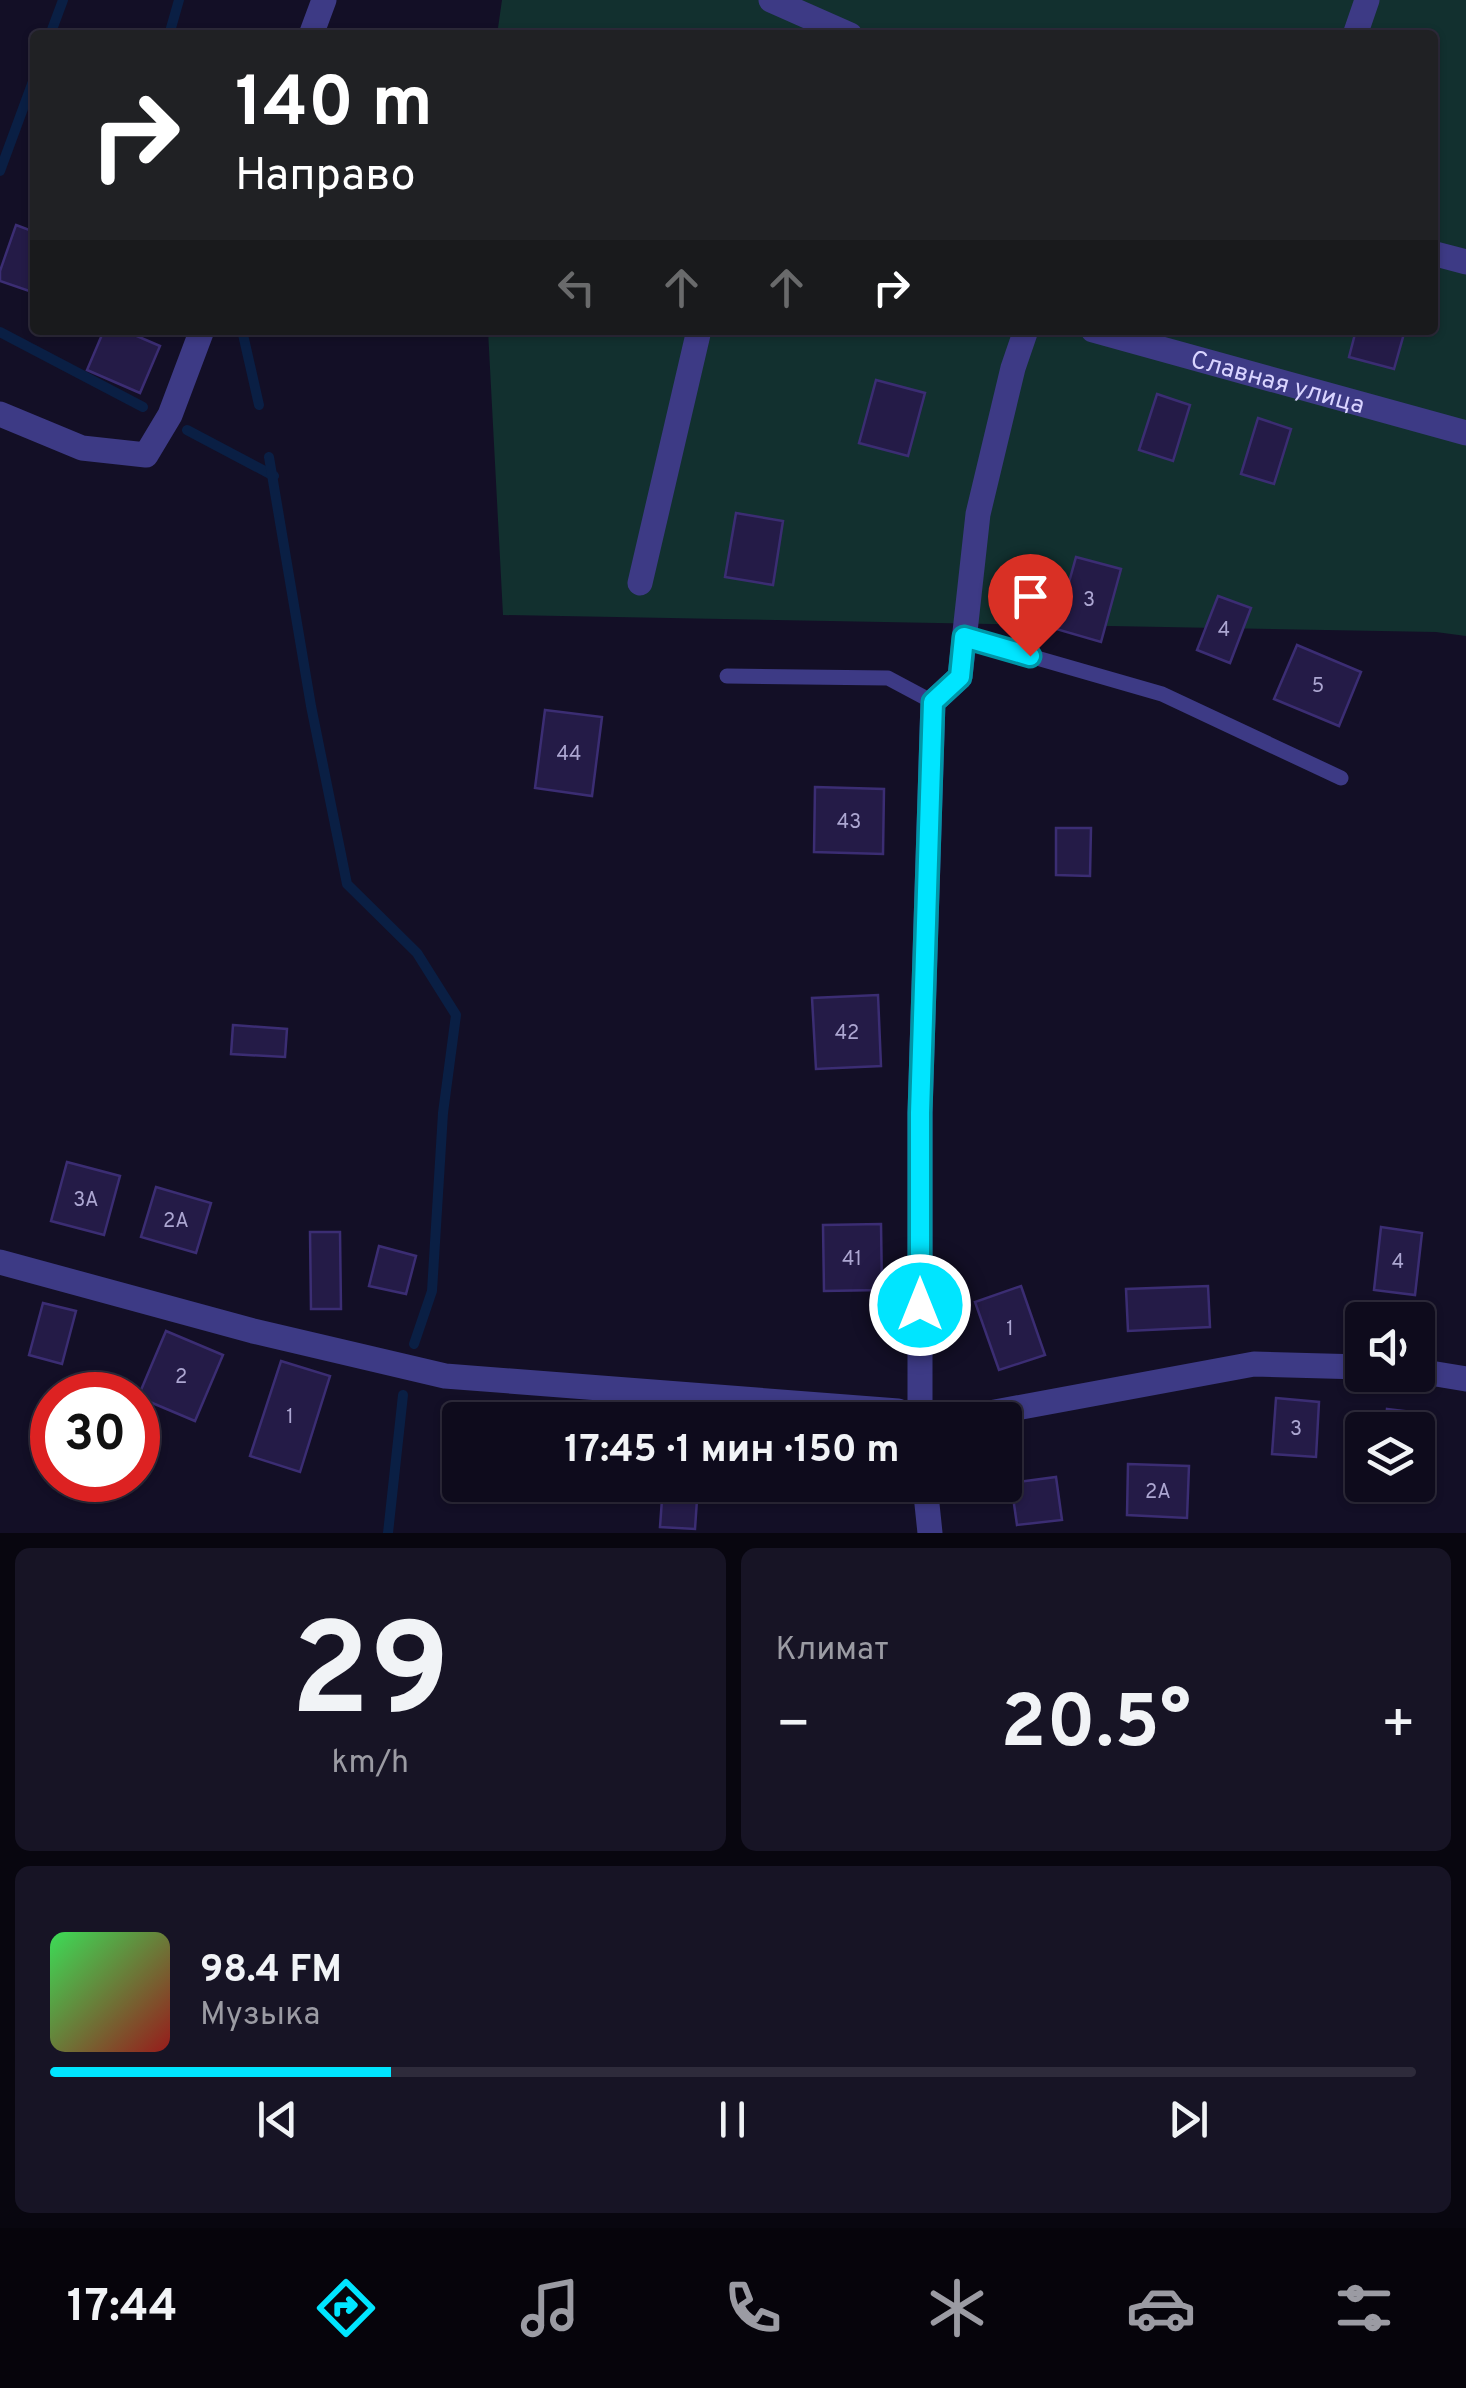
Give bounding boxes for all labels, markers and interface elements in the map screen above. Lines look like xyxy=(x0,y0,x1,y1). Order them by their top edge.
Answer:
text: 140 m xyxy=(235,62,433,151)
icon: right xyxy=(70,70,200,200)
text: Направо xyxy=(235,149,416,206)
icon: left xyxy=(549,260,604,315)
icon: ahead xyxy=(654,260,709,315)
icon: ahead xyxy=(759,260,814,315)
icon: right xyxy=(864,260,919,315)
street label: Славная улица xyxy=(1187,345,1368,423)
pin xyxy=(988,554,1073,657)
icon: arrive xyxy=(1003,569,1058,624)
house number: 3 xyxy=(1083,588,1095,614)
house number: 4 xyxy=(1218,618,1230,644)
house number: 5 xyxy=(1312,674,1324,700)
house number: 44 xyxy=(557,742,581,768)
house number: 43 xyxy=(837,810,861,836)
house number: 42 xyxy=(835,1021,859,1047)
house number: 3А xyxy=(73,1188,99,1214)
house number: 2А xyxy=(163,1209,189,1235)
house number: 41 xyxy=(842,1247,862,1273)
house number: 4 xyxy=(1392,1250,1404,1276)
position arrow xyxy=(868,1253,972,1357)
map controls xyxy=(1345,1302,1435,1502)
button: sound xyxy=(1345,1302,1435,1392)
house number: 1 xyxy=(1006,1317,1014,1343)
house number: 2 xyxy=(175,1365,187,1391)
speed limit sign: 30 xyxy=(30,1372,160,1502)
house number: 1 xyxy=(286,1405,294,1431)
button: layers xyxy=(1345,1412,1435,1502)
house number: 3 xyxy=(1290,1417,1302,1443)
text: 17:45 · 1 мин · 150 m xyxy=(564,1427,900,1476)
house number: 2А xyxy=(1145,1480,1171,1506)
text: 29 xyxy=(291,1596,450,1761)
text: Климат xyxy=(776,1631,889,1671)
text: 20.5° xyxy=(1001,1679,1191,1774)
text: − xyxy=(776,1692,811,1762)
text: + xyxy=(1381,1692,1416,1762)
text: km/h xyxy=(331,1744,409,1784)
text: 98.4 FM xyxy=(200,1947,342,1996)
text: Музыка xyxy=(200,1996,320,2036)
icon: previous xyxy=(250,2092,305,2147)
icon: pause xyxy=(705,2092,760,2147)
icon: next xyxy=(1161,2092,1216,2147)
icon: directions xyxy=(311,2273,381,2343)
icon: music xyxy=(515,2273,585,2343)
icon: phone xyxy=(718,2273,788,2343)
icon: climate xyxy=(922,2273,992,2343)
icon: car xyxy=(1126,2273,1196,2343)
icon: filters xyxy=(1329,2273,1399,2343)
text: 17:44 xyxy=(67,2280,178,2337)

